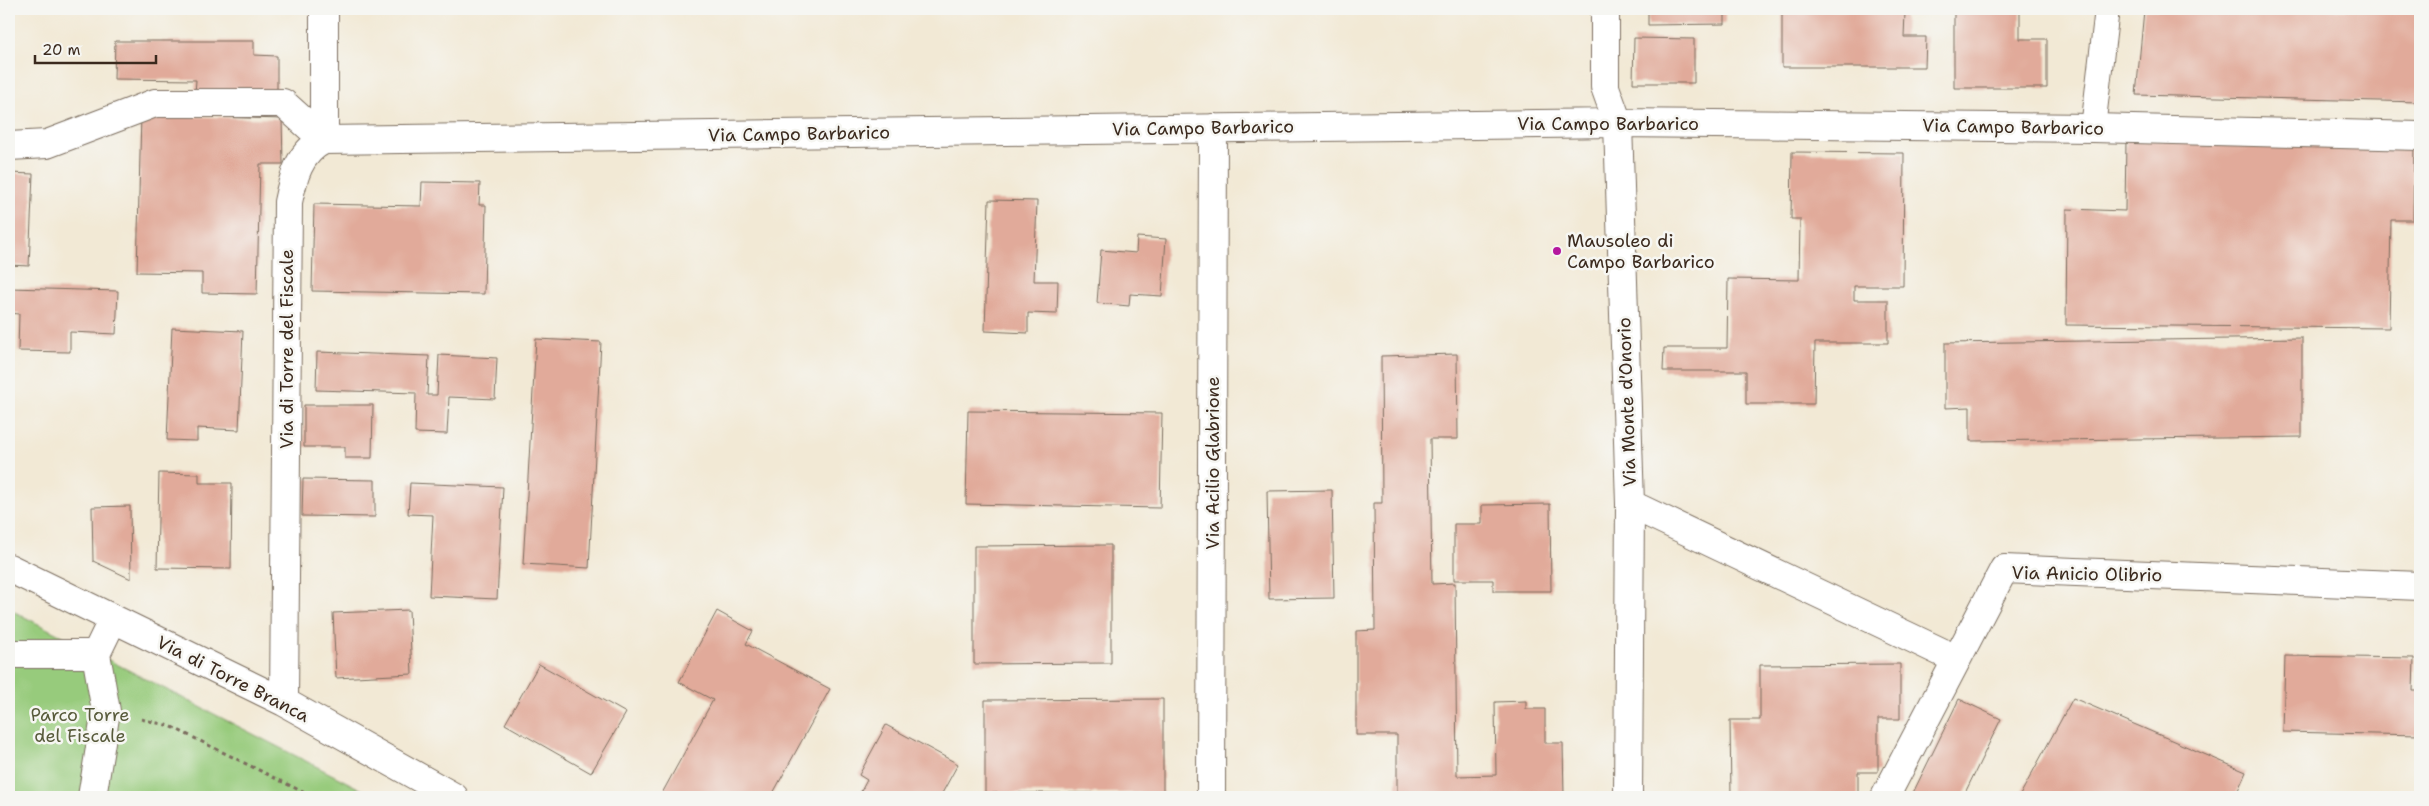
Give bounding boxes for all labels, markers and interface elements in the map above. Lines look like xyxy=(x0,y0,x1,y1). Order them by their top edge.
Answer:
scale bar xyxy=(35,32,156,64)
text: 20 m xyxy=(42,40,81,60)
street label: Via Campo Barbarico xyxy=(1517,112,1699,136)
street label: Via Campo Barbarico xyxy=(1922,113,2104,141)
street label: Via Campo Barbarico xyxy=(1112,114,1294,142)
street label: Via Campo Barbarico xyxy=(708,120,890,148)
place label: Mausoleo di Campo Barbarico xyxy=(1567,229,1715,274)
marker: Mausoleo di Campo Barbarico xyxy=(1551,245,1563,257)
street label: Via di Torre del Fiscale xyxy=(275,249,299,449)
street label: Via Monte d'Onorio xyxy=(1612,317,1642,487)
street label: Via Acilio Glabrione xyxy=(1201,376,1225,550)
street label: Via Anicio Olibrio xyxy=(2011,561,2163,587)
street label: Via di Torre Branca xyxy=(153,630,313,728)
park label: Parco Torre del Fiscale xyxy=(30,703,130,748)

